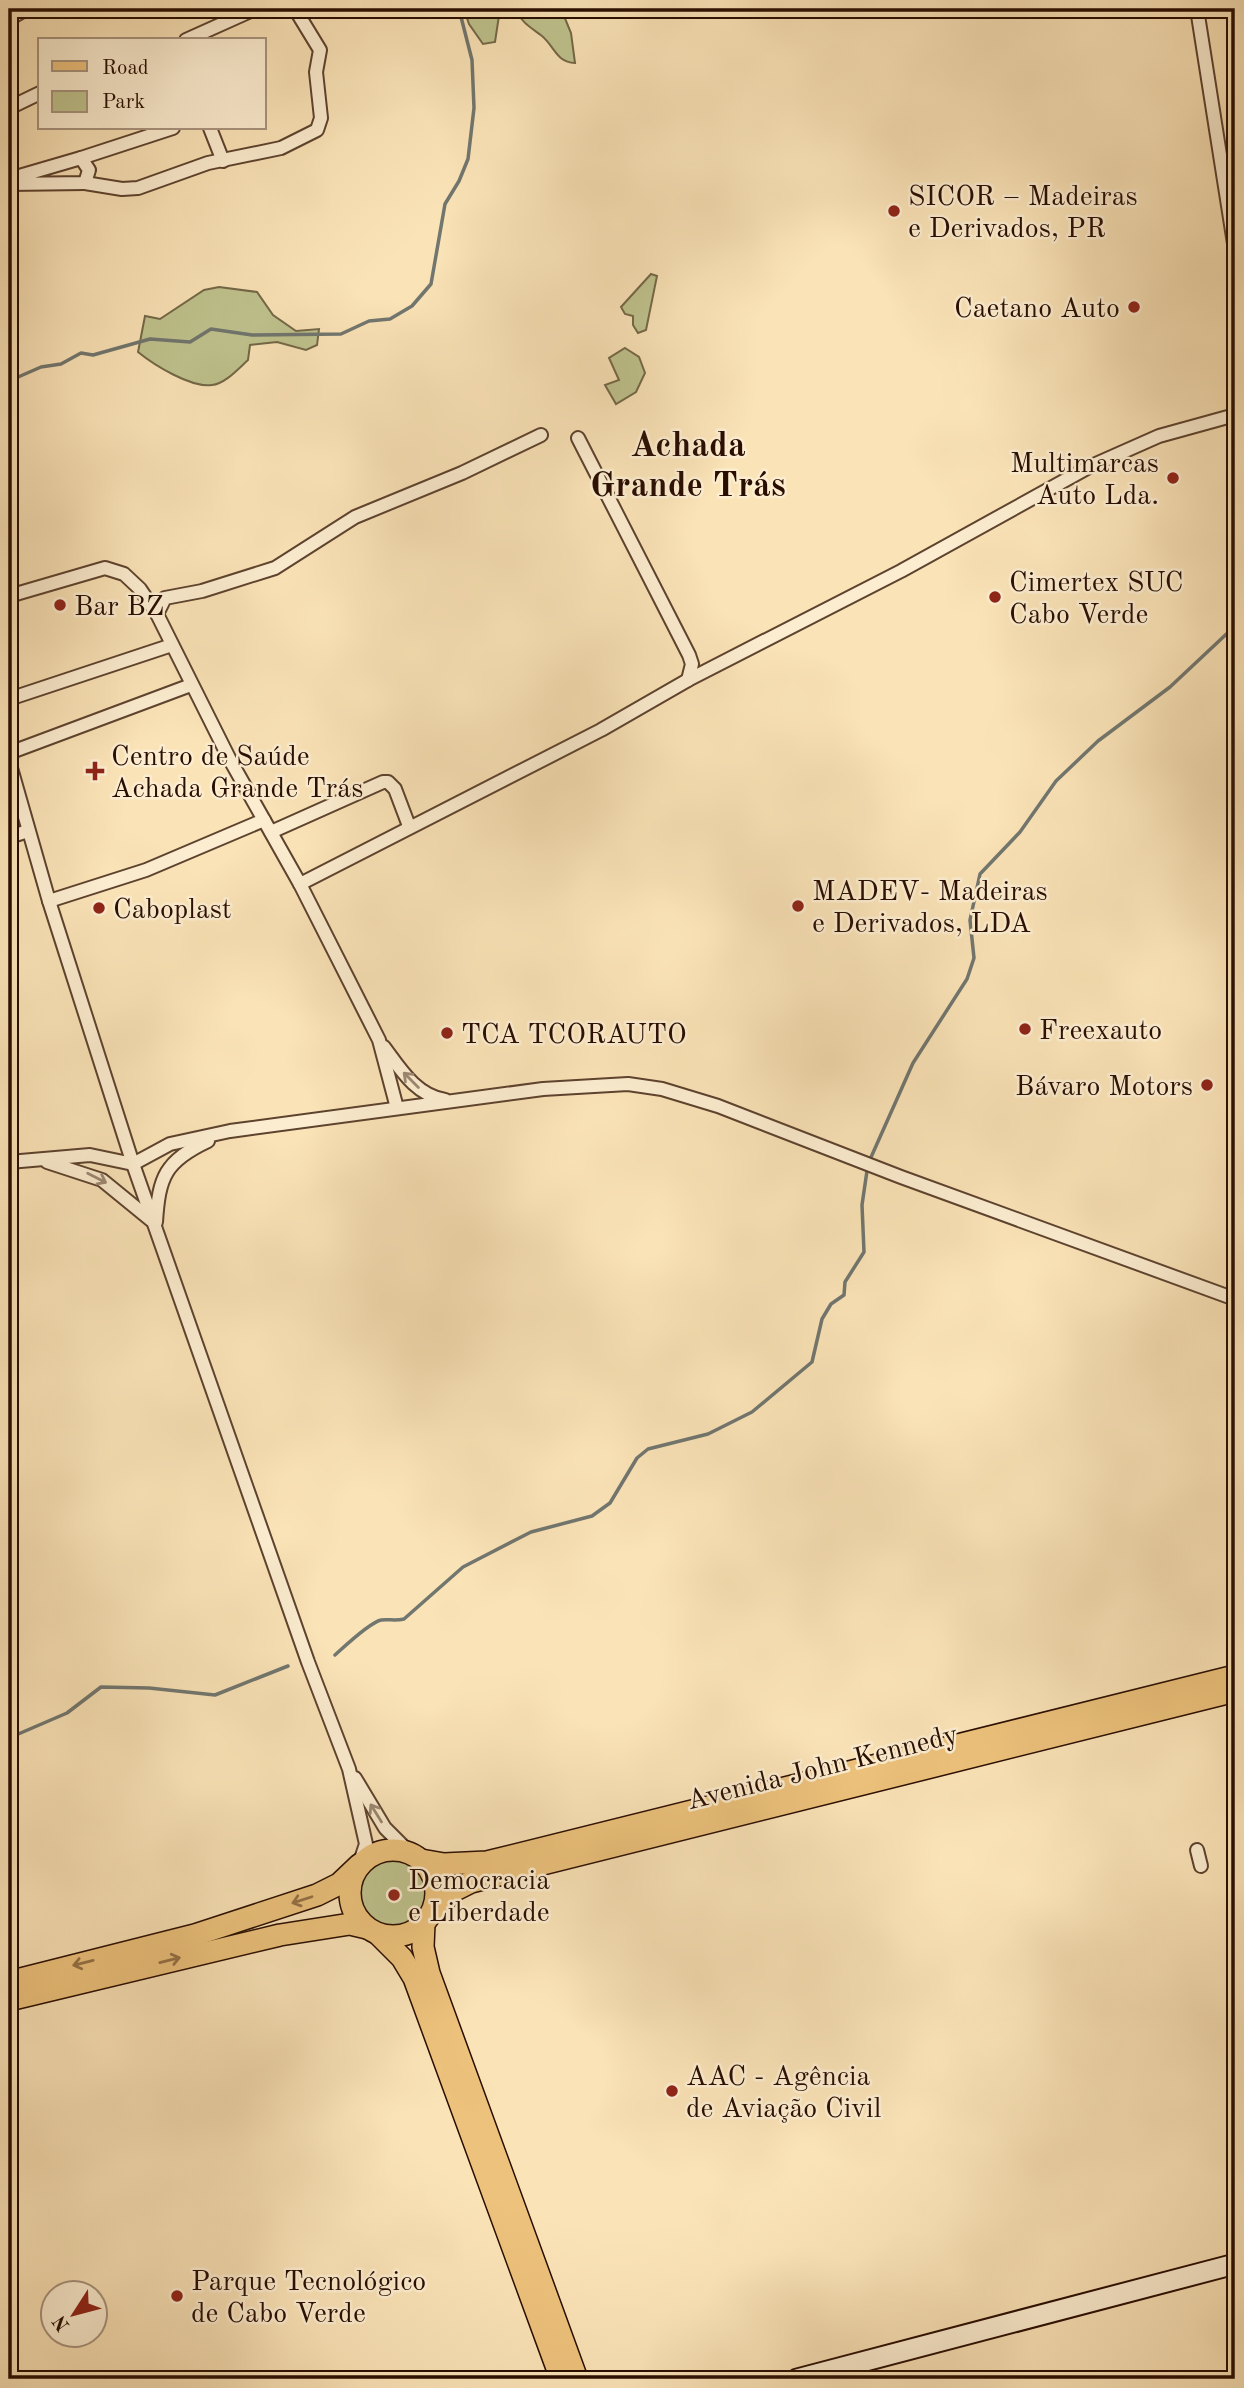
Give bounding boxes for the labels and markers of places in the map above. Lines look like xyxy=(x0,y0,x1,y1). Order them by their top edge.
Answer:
place label: SICOR – Madeiras e Derivados, PR xyxy=(908,184,1138,244)
marker: SICOR – Madeiras e Derivados, PR xyxy=(886,203,902,219)
place label: Caetano Auto xyxy=(954,296,1120,324)
marker: Caetano Auto xyxy=(1126,299,1142,315)
place label: Multimarcas Auto Lda. xyxy=(1010,451,1159,511)
marker: Multimarcas Auto Lda. xyxy=(1165,470,1181,486)
place label: Cimertex SUC Cabo Verde xyxy=(1009,570,1184,630)
marker: Cimertex SUC Cabo Verde xyxy=(987,589,1003,605)
place label: Bar BZ xyxy=(74,594,164,622)
marker: Bar BZ xyxy=(52,597,68,613)
place label: Centro de Saúde Achada Grande Trás xyxy=(111,744,363,804)
marker: Centro de Saúde Achada Grande Trás xyxy=(85,761,105,781)
place label: MADEV- Madeiras e Derivados, LDA xyxy=(812,879,1048,939)
place label: Caboplast xyxy=(113,897,232,925)
marker: MADEV- Madeiras e Derivados, LDA xyxy=(790,898,806,914)
marker: Caboplast xyxy=(91,900,107,916)
place label: Freexauto xyxy=(1039,1018,1162,1046)
marker: Freexauto xyxy=(1017,1021,1033,1037)
place label: TCA TCORAUTO xyxy=(461,1022,687,1050)
marker: TCA TCORAUTO xyxy=(439,1025,455,1041)
place label: Bávaro Motors xyxy=(1015,1074,1193,1102)
marker: Bávaro Motors xyxy=(1199,1077,1215,1093)
place label: Democracia e Liberdade xyxy=(408,1868,550,1928)
marker: Democracia e Liberdade xyxy=(386,1887,402,1903)
place label: AAC - Agência de Aviação Civil xyxy=(686,2064,881,2124)
marker: AAC - Agência de Aviação Civil xyxy=(664,2083,680,2099)
place label: Parque Tecnológico de Cabo Verde xyxy=(191,2269,426,2329)
marker: Parque Tecnológico de Cabo Verde xyxy=(169,2288,185,2304)

